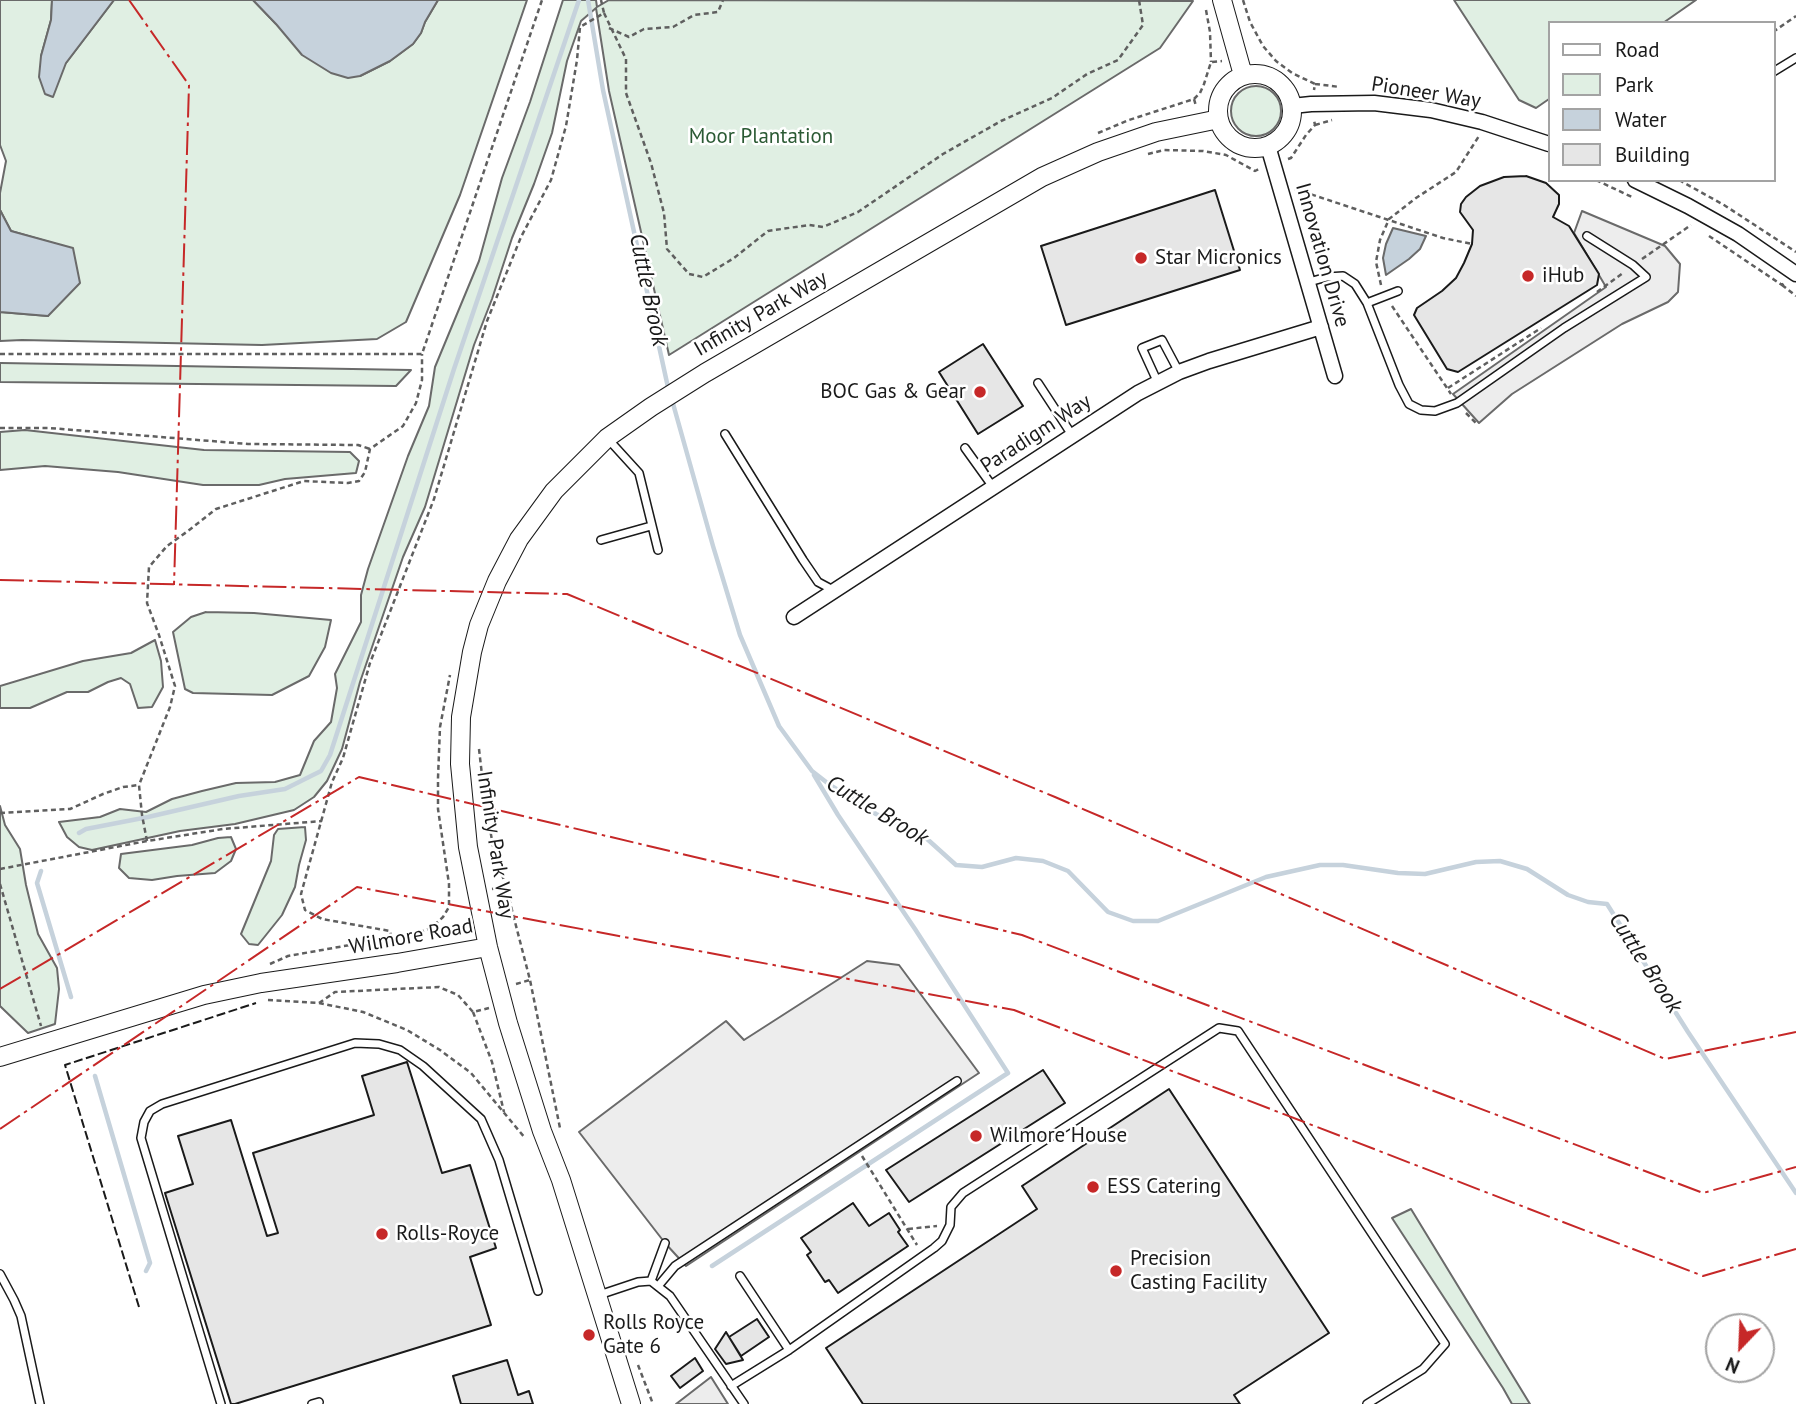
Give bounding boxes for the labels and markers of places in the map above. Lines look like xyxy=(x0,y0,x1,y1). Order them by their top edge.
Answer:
place label: Star Micronics xyxy=(1155,245,1282,271)
marker: Star Micronics xyxy=(1133,250,1149,266)
place label: iHub xyxy=(1542,263,1584,289)
marker: iHub xyxy=(1520,268,1536,284)
place label: BOC Gas & Gear xyxy=(820,379,966,405)
marker: BOC Gas & Gear xyxy=(972,384,988,400)
place label: Wilmore House xyxy=(990,1123,1127,1149)
marker: Wilmore House xyxy=(968,1128,984,1144)
place label: ESS Catering xyxy=(1107,1174,1221,1200)
marker: ESS Catering xyxy=(1085,1179,1101,1195)
place label: Rolls-Royce xyxy=(396,1221,499,1247)
marker: Rolls-Royce xyxy=(374,1226,390,1242)
place label: Precision Casting Facility xyxy=(1130,1246,1267,1296)
marker: Precision Casting Facility xyxy=(1108,1263,1124,1279)
place label: Rolls Royce Gate 6 xyxy=(603,1310,704,1360)
marker: Rolls Royce Gate 6 xyxy=(581,1327,597,1343)

